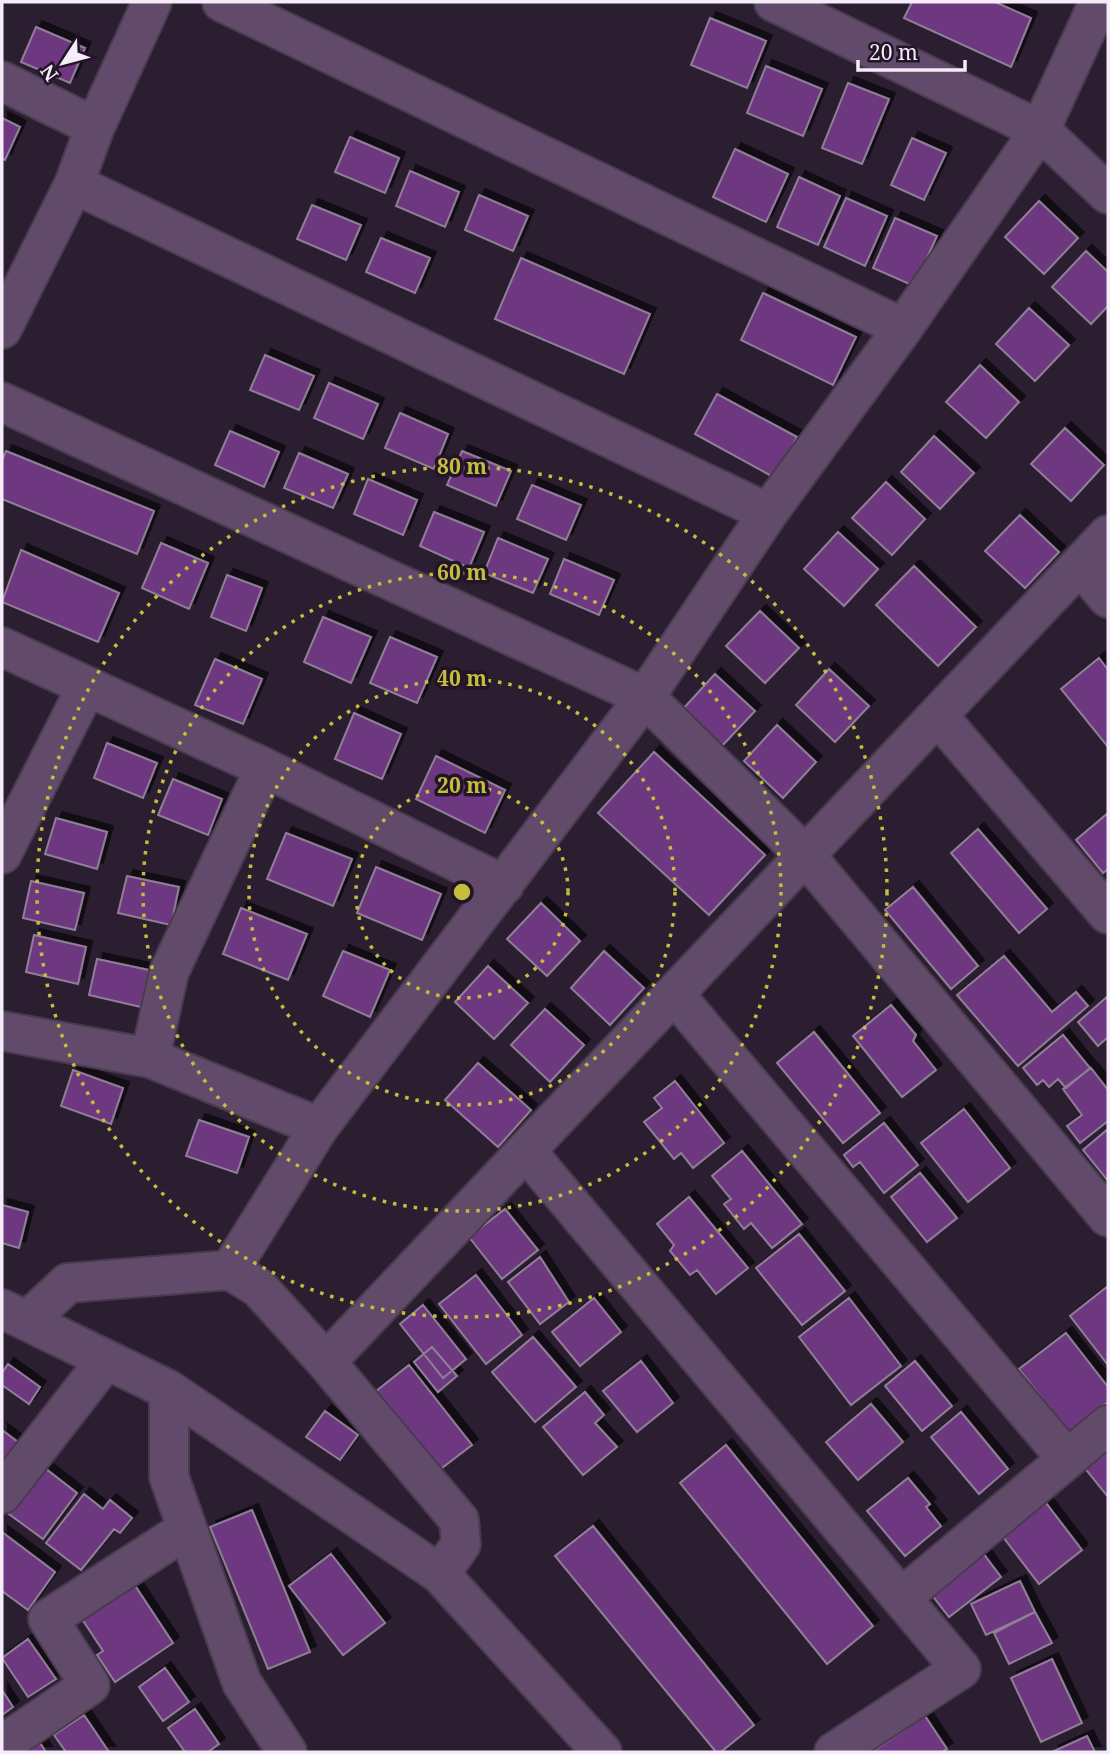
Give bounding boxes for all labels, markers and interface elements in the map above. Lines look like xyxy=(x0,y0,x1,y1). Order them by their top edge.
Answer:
north arrow xyxy=(28,28,98,98)
scale bar xyxy=(858,28,965,72)
text: 20 m xyxy=(869,38,918,66)
text: N xyxy=(34,59,64,87)
text: 80 m xyxy=(437,452,487,480)
text: 60 m xyxy=(437,558,487,586)
text: 40 m xyxy=(437,664,487,692)
text: 20 m xyxy=(437,771,487,799)
centre of rings xyxy=(450,880,474,904)

